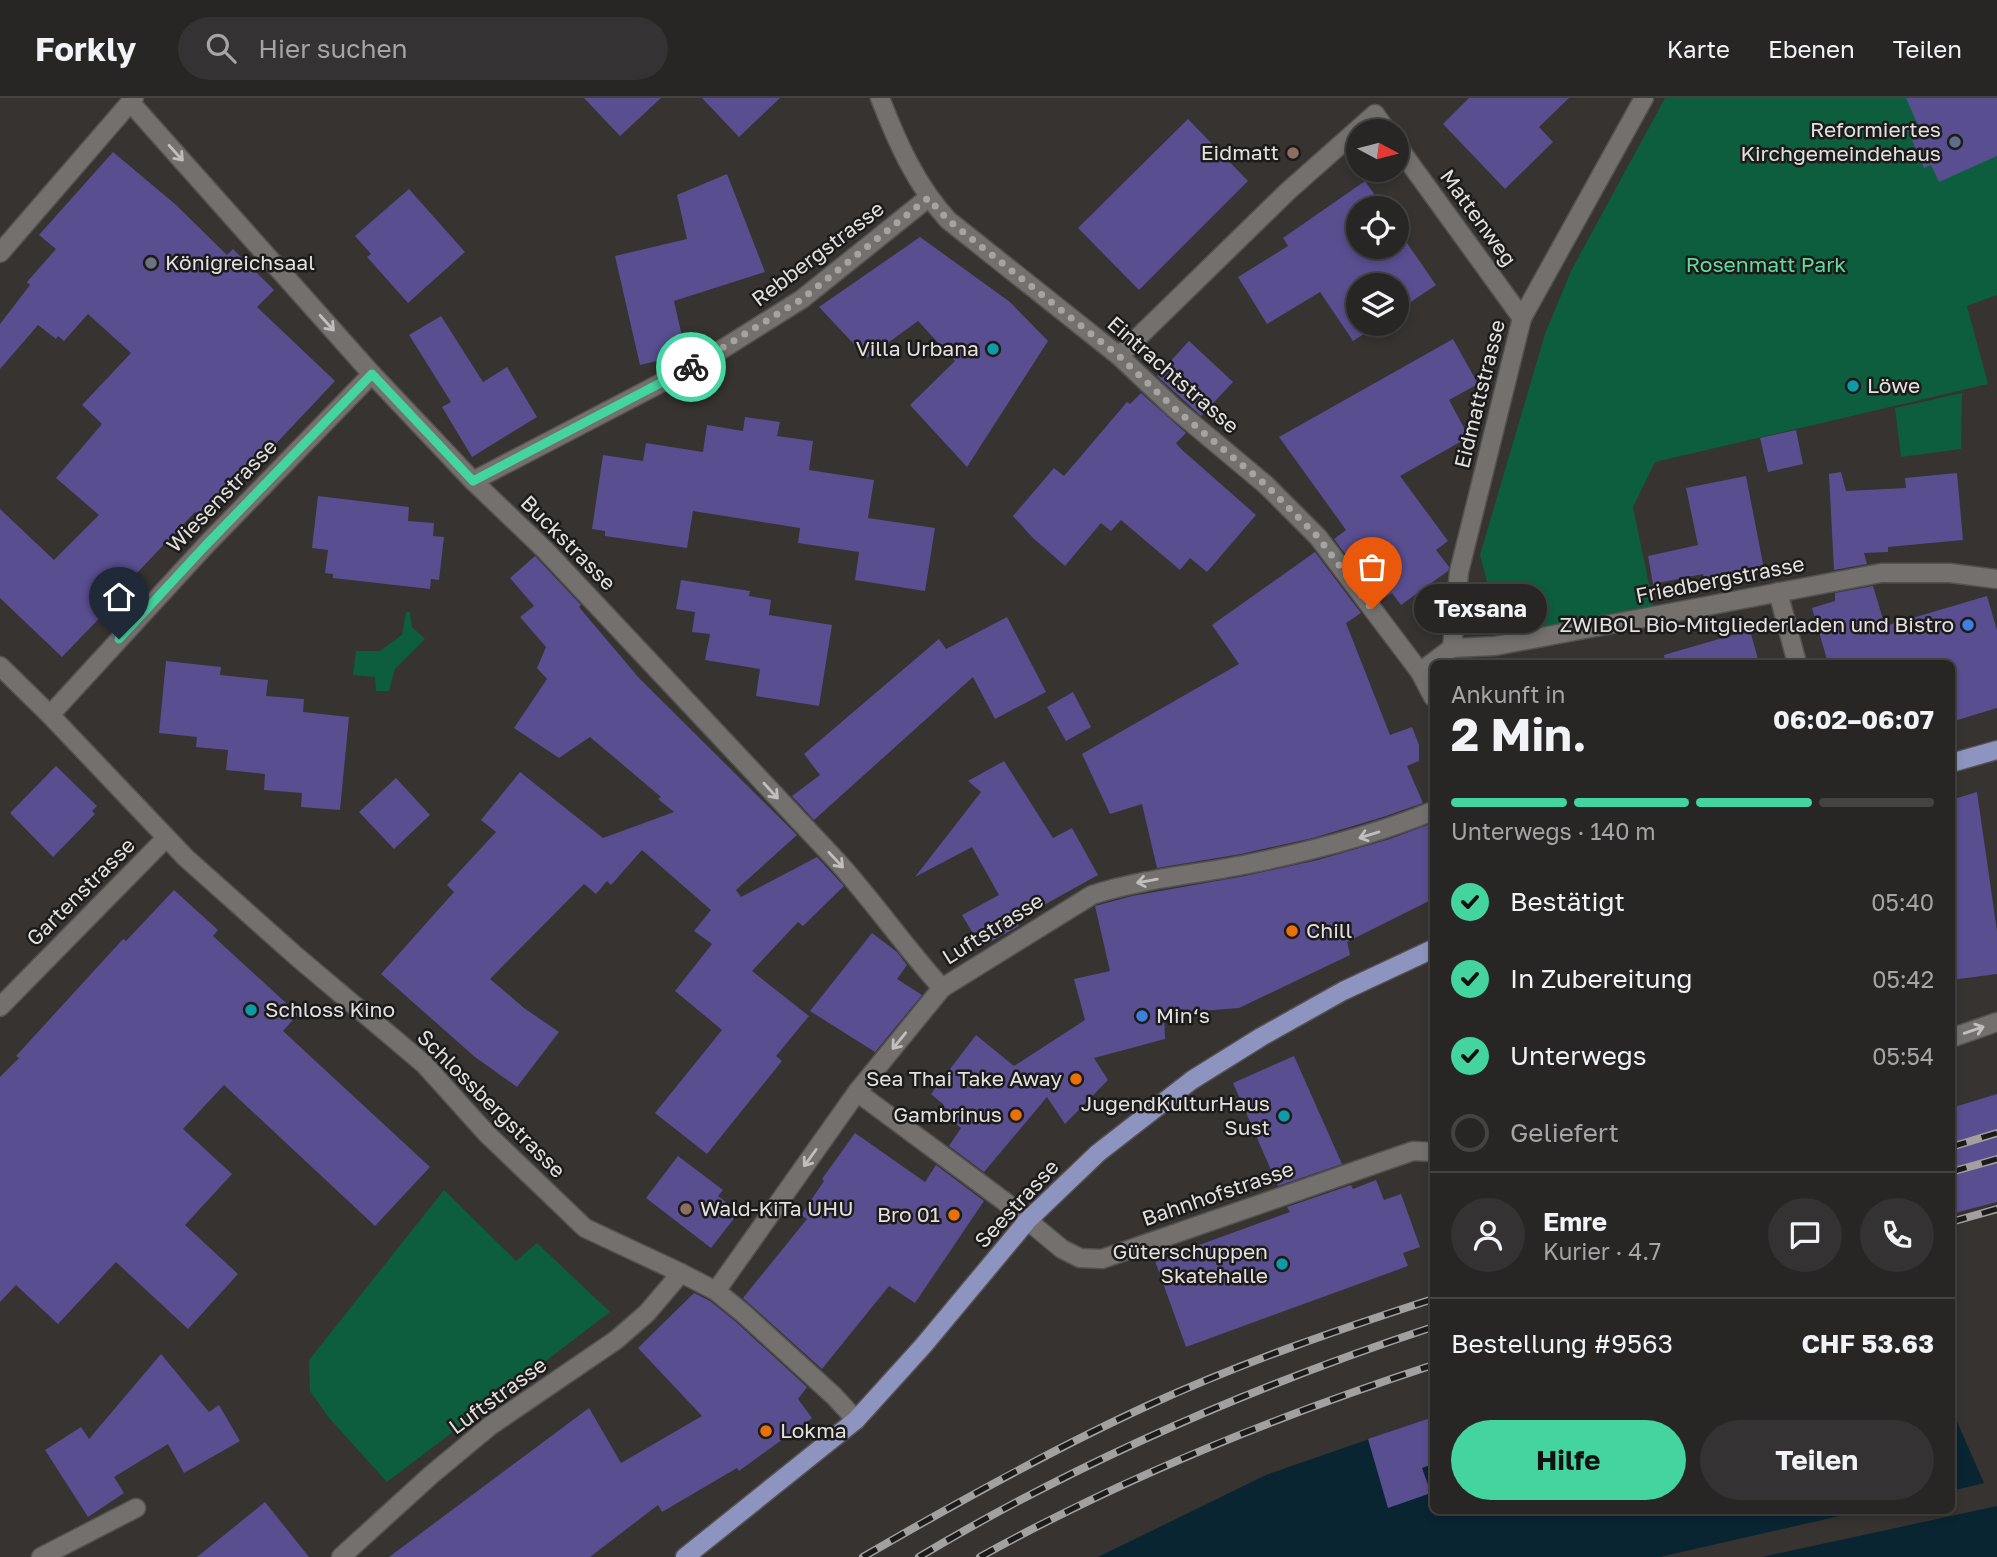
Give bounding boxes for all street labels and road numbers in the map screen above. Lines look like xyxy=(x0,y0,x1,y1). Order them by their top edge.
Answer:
street label: Mattenweg xyxy=(1435,164,1523,271)
street label: Rebbergstrasse xyxy=(746,195,889,311)
street label: Eintrachtstrasse xyxy=(1103,310,1245,438)
street label: Eidmattstrasse xyxy=(1448,317,1510,471)
street label: Wiesenstrasse xyxy=(161,433,282,558)
street label: Buckstrasse xyxy=(516,489,622,595)
street label: Friedbergstrasse xyxy=(1633,550,1806,608)
street label: Gartenstrasse xyxy=(21,832,140,951)
street label: Luftstrasse xyxy=(937,887,1048,969)
street label: Schlossbergstrasse xyxy=(412,1024,571,1183)
street label: Seestrasse xyxy=(969,1154,1064,1253)
street label: Bahnhofstrasse xyxy=(1138,1155,1297,1231)
street label: Luftstrasse xyxy=(444,1351,551,1439)

